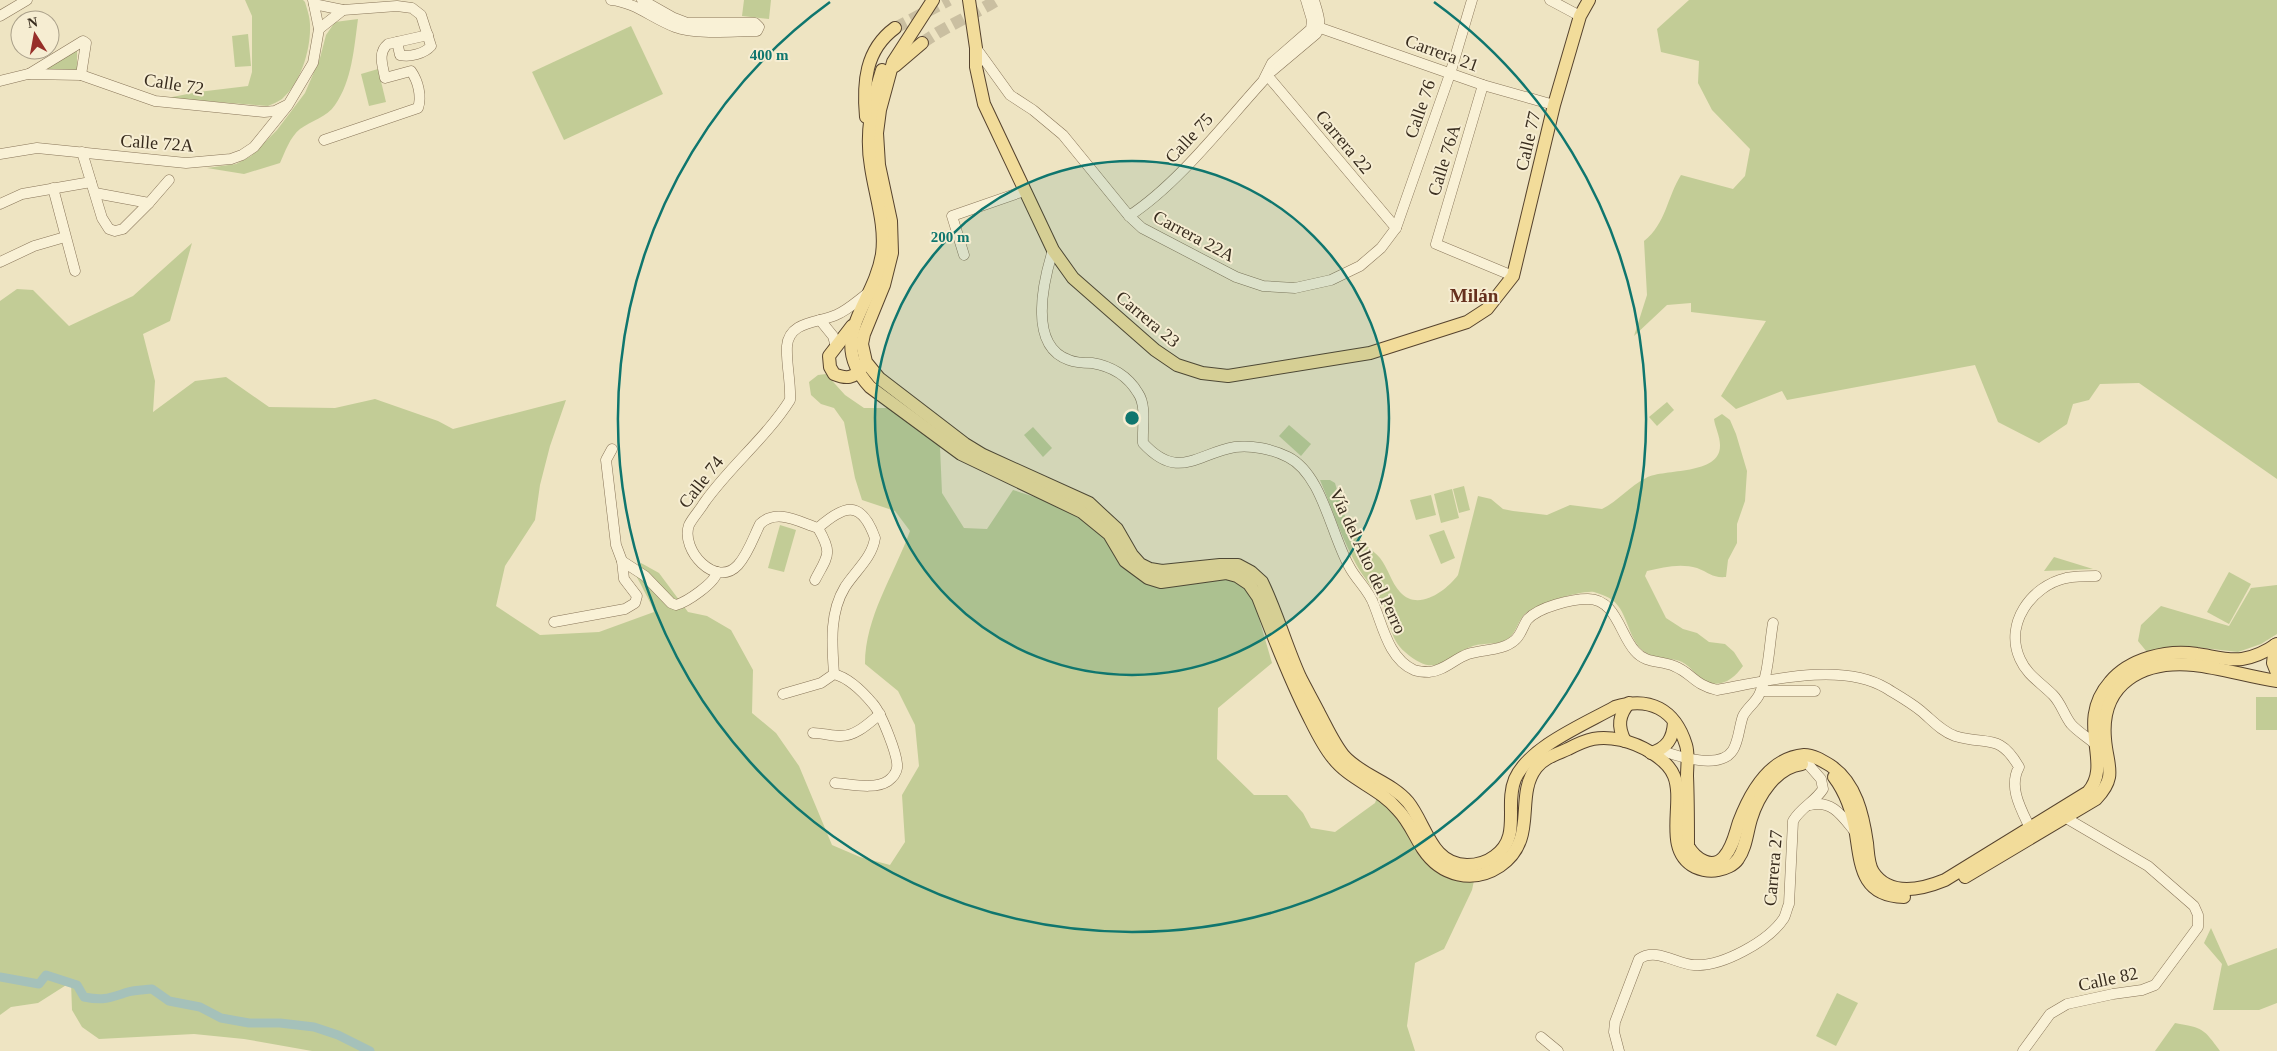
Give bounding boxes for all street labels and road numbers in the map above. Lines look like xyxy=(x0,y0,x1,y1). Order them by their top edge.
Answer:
street label: Carrera 21 xyxy=(1403,31,1481,75)
street label: Calle 72 xyxy=(143,69,205,99)
street label: Calle 76 xyxy=(1401,77,1439,141)
street label: Carrera 22 xyxy=(1312,106,1376,178)
street label: Calle 75 xyxy=(1161,109,1217,167)
street label: Calle 77 xyxy=(1511,109,1545,173)
street label: Calle 76A xyxy=(1424,122,1464,198)
street label: Calle 72A xyxy=(120,130,194,156)
street label: Carrera 22A xyxy=(1150,206,1238,266)
street label: Carrera 23 xyxy=(1112,287,1184,351)
street label: Calle 74 xyxy=(674,452,728,512)
street label: Vía del Alto del Perro xyxy=(1326,485,1410,637)
street label: Carrera 27 xyxy=(1760,829,1786,907)
street label: Calle 82 xyxy=(2076,963,2140,995)

